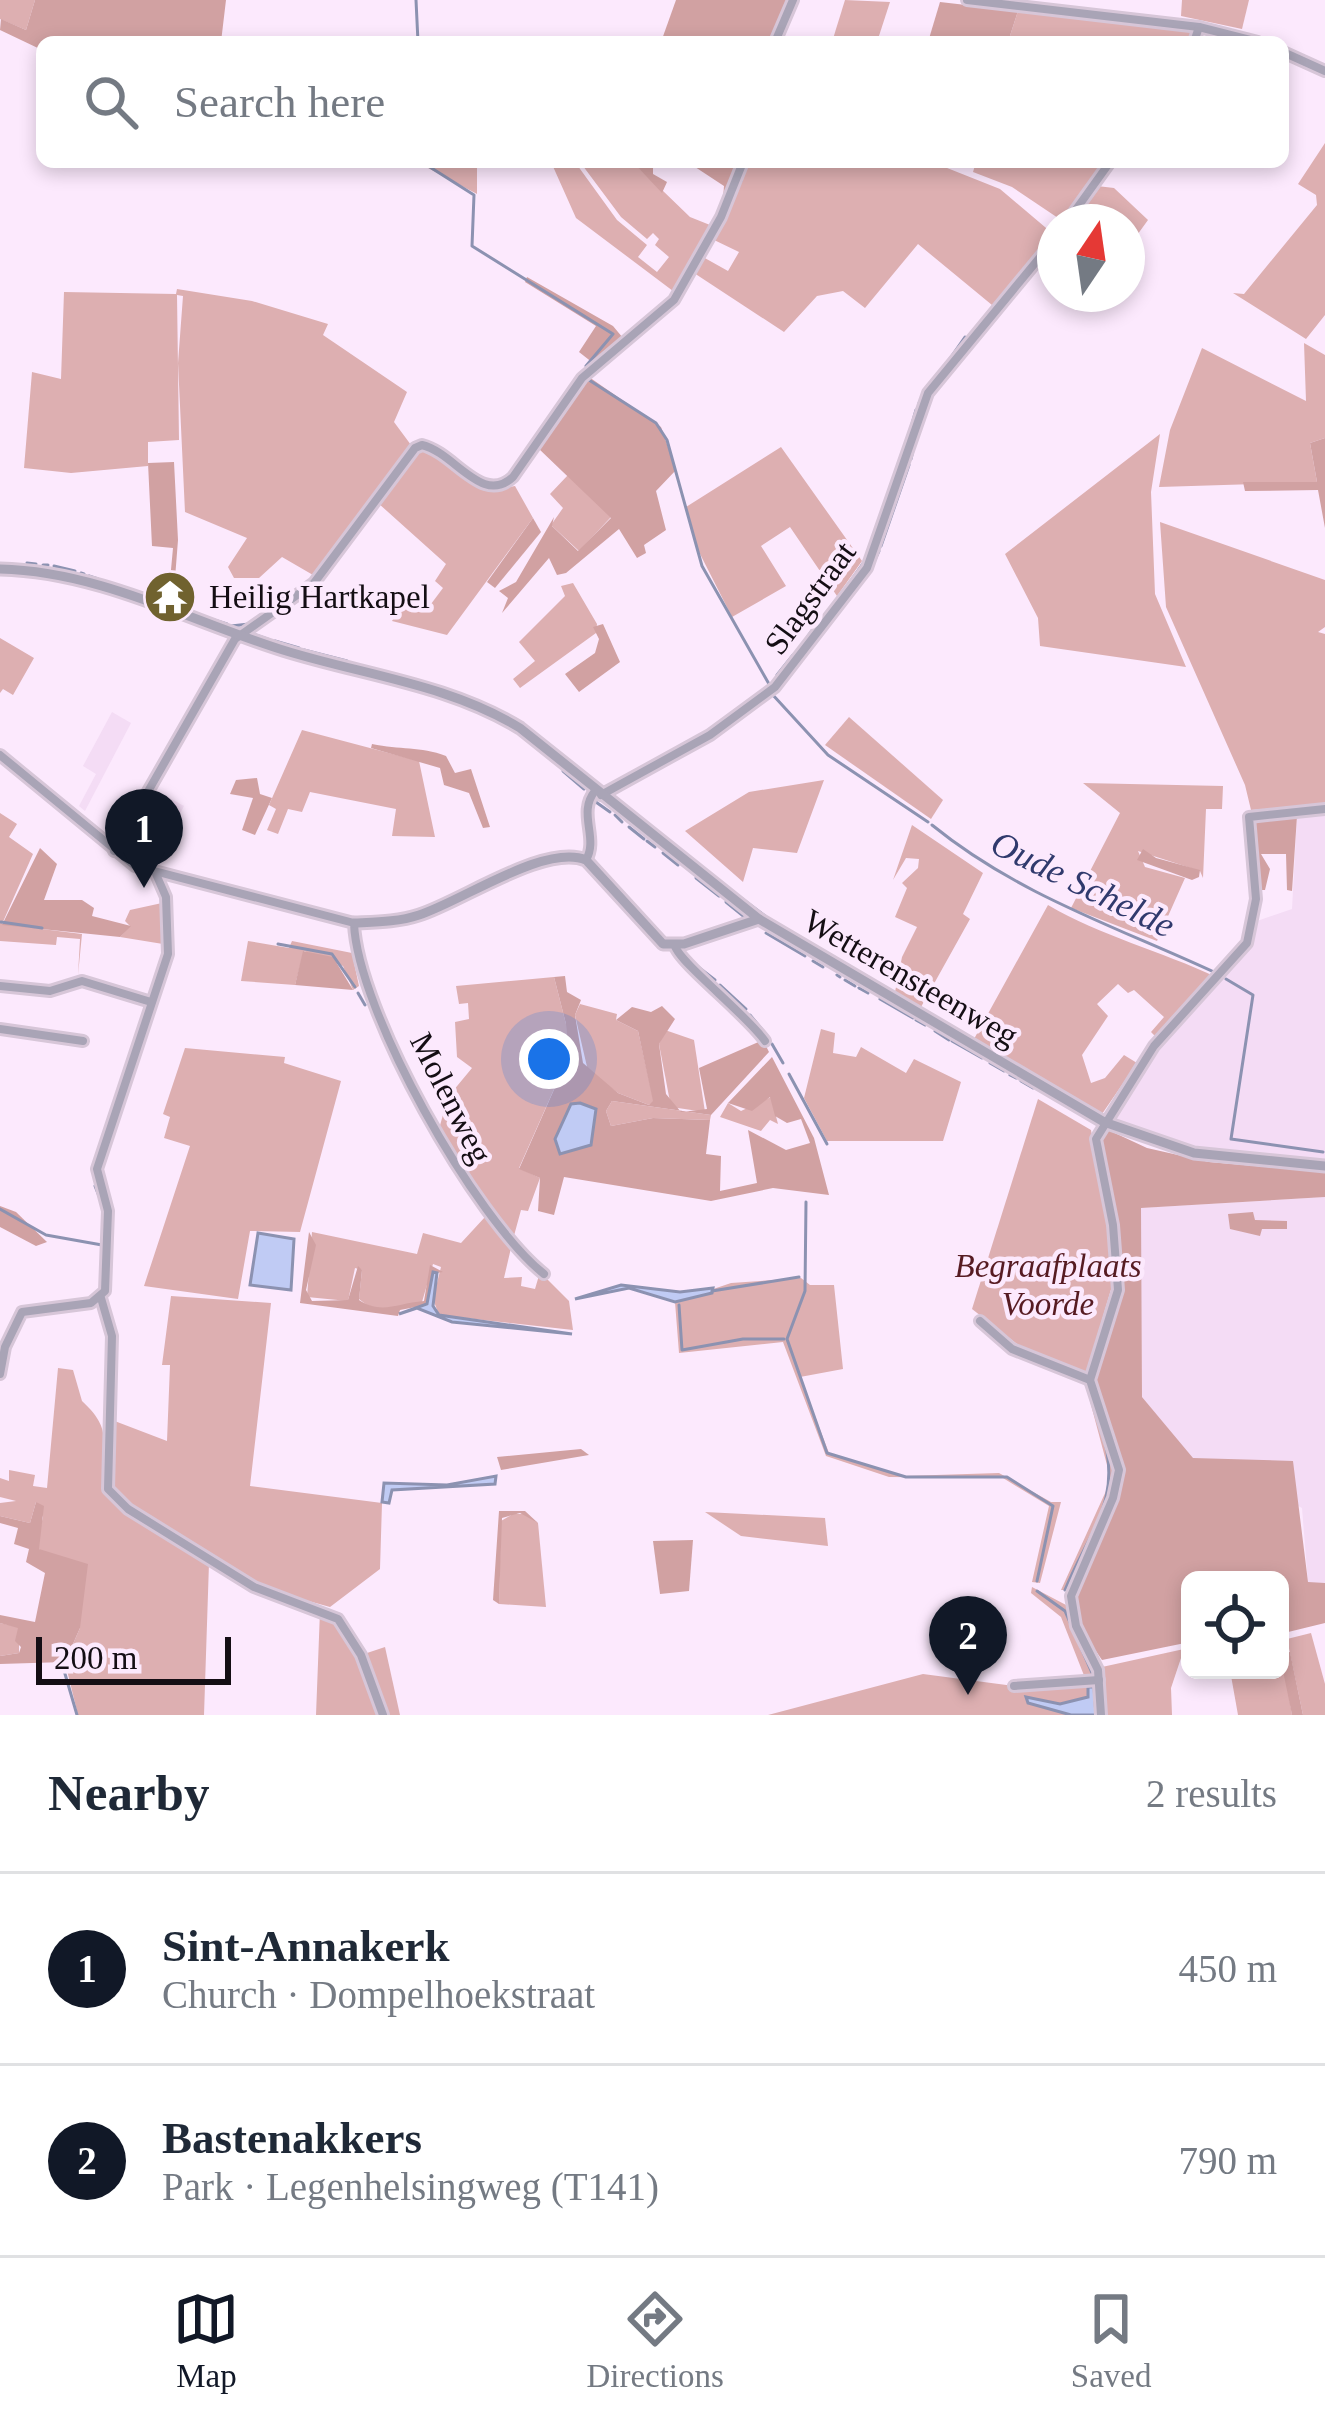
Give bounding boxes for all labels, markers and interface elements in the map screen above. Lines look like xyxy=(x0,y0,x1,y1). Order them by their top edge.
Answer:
search box xyxy=(36,36,1289,168)
icon: search xyxy=(78,69,144,135)
text: Search here xyxy=(174,77,385,127)
north arrow xyxy=(1037,204,1145,312)
street label: Slagstraat xyxy=(757,535,863,661)
temple icon: Heilig Hartkapel xyxy=(142,569,198,625)
place label: Heilig Hartkapel xyxy=(209,579,430,615)
pin: 1 xyxy=(105,789,183,888)
water label: Oude Schelde xyxy=(985,822,1181,946)
street label: Wetterensteenweg xyxy=(798,902,1024,1054)
street label: Molenweg xyxy=(403,1027,499,1169)
your location xyxy=(519,1029,579,1089)
park label: Begraafplaats Voorde xyxy=(955,1248,1142,1322)
map controls xyxy=(1181,1571,1289,1679)
button: locate xyxy=(1181,1571,1289,1679)
pin: 2 xyxy=(929,1596,1007,1695)
scale bar xyxy=(36,1631,231,1684)
text: 200 m xyxy=(54,1640,137,1676)
text: Nearby xyxy=(48,1765,209,1821)
text: 2 results xyxy=(1146,1772,1277,1815)
text: Sint-Annakerk xyxy=(162,1921,450,1971)
text: 1 xyxy=(77,1947,97,1990)
text: 450 m xyxy=(1178,1947,1277,1990)
text: Church · Dompelhoekstraat xyxy=(162,1973,595,2016)
text: Bastenakkers xyxy=(162,2113,422,2163)
text: 2 xyxy=(77,2139,97,2182)
text: 790 m xyxy=(1178,2139,1277,2182)
text: Park · Legenhelsingweg (T141) xyxy=(162,2165,659,2208)
tab: Map xyxy=(173,2286,239,2395)
tab: Directions xyxy=(586,2286,724,2395)
tab: Saved xyxy=(1071,2286,1152,2395)

